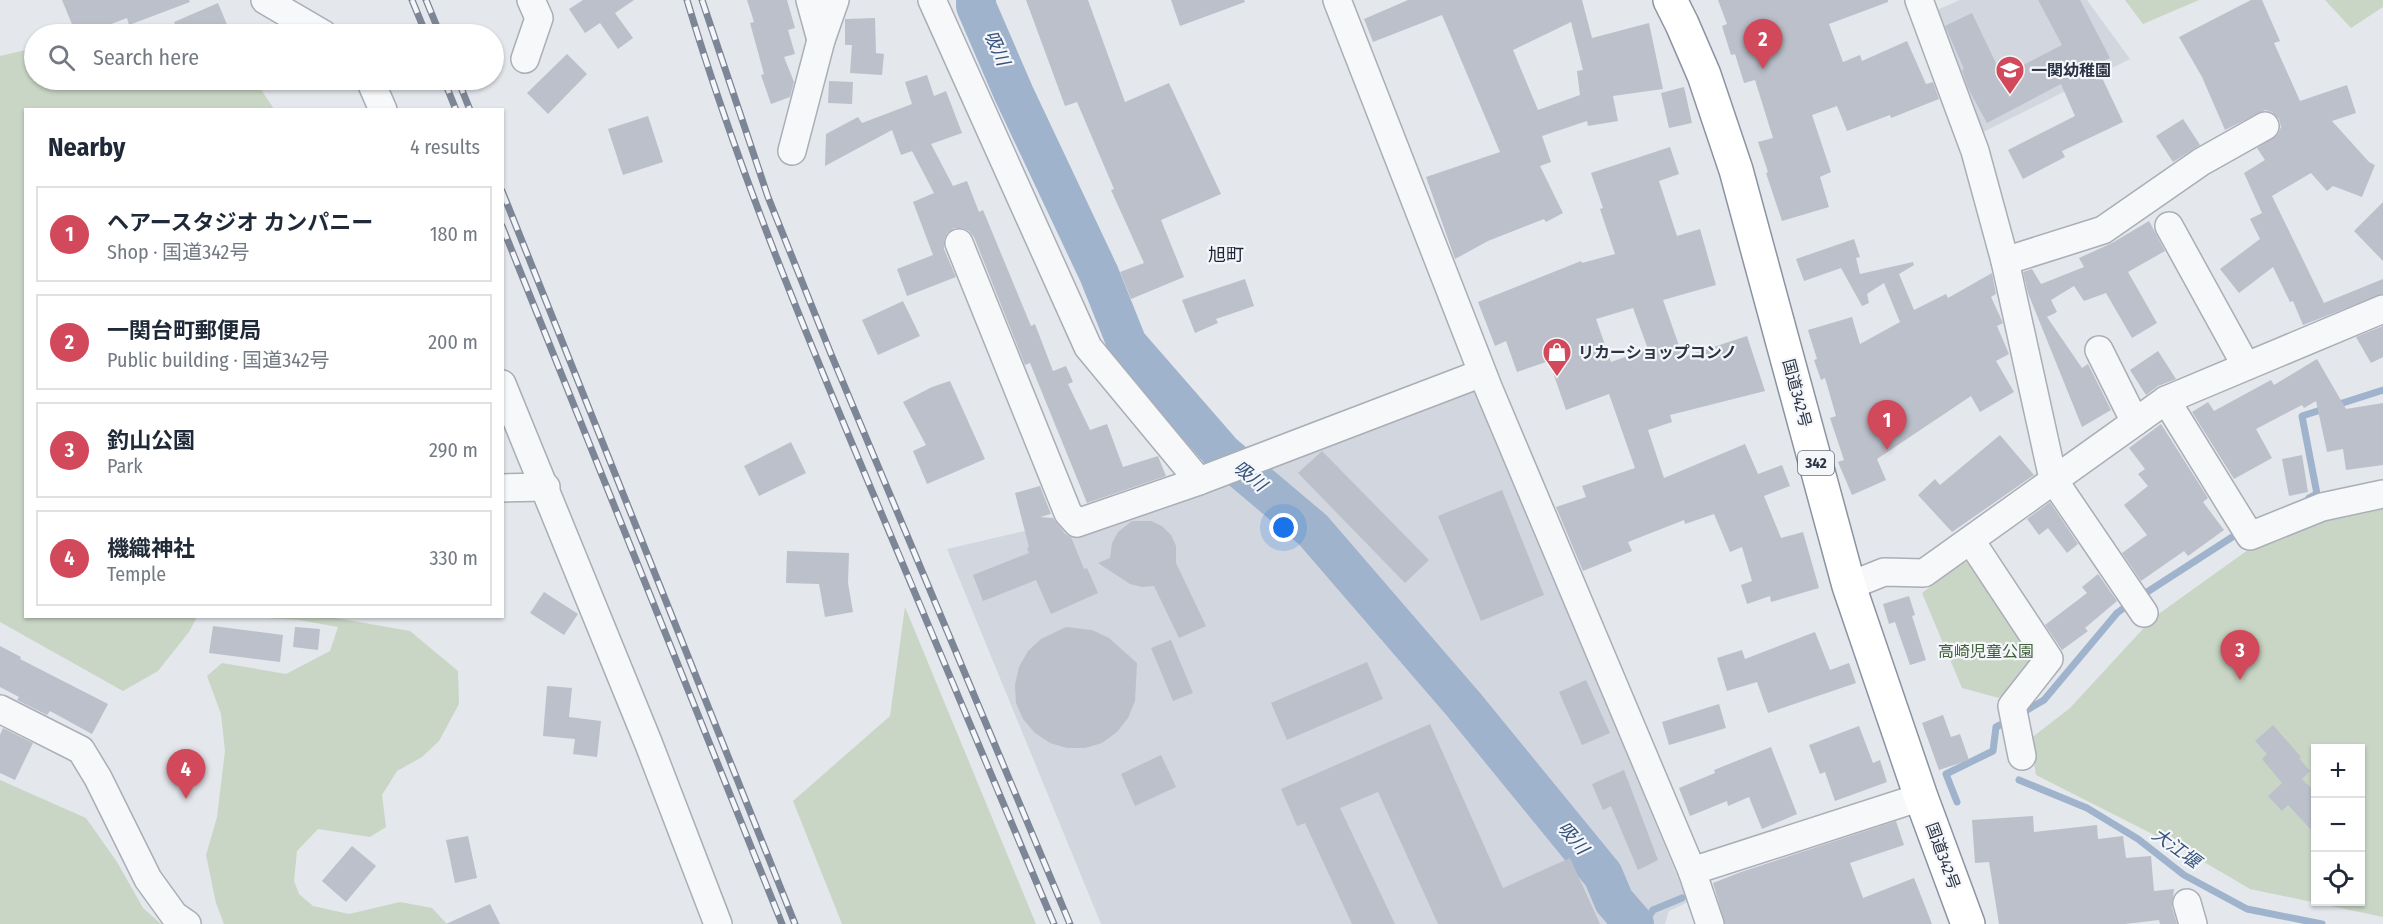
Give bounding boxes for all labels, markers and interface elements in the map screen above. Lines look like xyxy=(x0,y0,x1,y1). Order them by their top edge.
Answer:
pin: 2 xyxy=(1744,20,1782,69)
search box xyxy=(24,24,504,90)
water label: 吸川 xyxy=(980,27,1015,71)
icon: search xyxy=(45,41,78,74)
text: Search here xyxy=(93,44,199,71)
school or university icon: 一関幼稚園 xyxy=(1994,54,2026,96)
place label: 一関幼稚園 xyxy=(2031,61,2111,80)
text: Nearby xyxy=(48,132,125,163)
text: 4 results xyxy=(410,135,480,159)
text: ヘアースタジオ カンパニー xyxy=(107,209,373,236)
text: 1 xyxy=(65,222,74,246)
text: 180 m xyxy=(430,222,478,246)
text: Shop · 国道342号 xyxy=(107,240,249,264)
district label: 旭町 xyxy=(1208,244,1244,266)
text: 一関台町郵便局 xyxy=(107,317,261,344)
text: 2 xyxy=(65,330,74,354)
text: 200 m xyxy=(428,330,478,354)
shop icon: リカーショップコンノ xyxy=(1541,336,1573,378)
place label: リカーショップコンノ xyxy=(1578,343,1737,362)
text: Public building · 国道342号 xyxy=(107,348,329,372)
street label: 国道342号 xyxy=(1779,357,1815,429)
pin: 1 xyxy=(1868,400,1906,450)
text: 釣山公園 xyxy=(107,427,195,454)
text: 3 xyxy=(65,438,74,462)
text: 290 m xyxy=(429,438,478,462)
road number: 342 xyxy=(1798,451,1834,475)
text: Park xyxy=(107,454,143,478)
water label: 吸川 xyxy=(1229,456,1272,497)
your location xyxy=(1269,513,1298,542)
text: 機織神社 xyxy=(107,535,195,562)
text: 4 xyxy=(64,546,75,570)
text: 330 m xyxy=(429,546,478,570)
text: Temple xyxy=(107,562,166,586)
pin: 3 xyxy=(2220,630,2260,680)
park label: 高崎児童公園 xyxy=(1938,642,2034,661)
map controls xyxy=(2311,744,2365,906)
button: + xyxy=(2311,744,2365,798)
pin: 4 xyxy=(166,750,206,799)
button: − xyxy=(2311,798,2365,852)
water label: 吸川 xyxy=(1553,817,1594,860)
street label: 国道342号 xyxy=(1922,820,1964,892)
water label: 大江堰 xyxy=(2148,823,2207,875)
button: locate xyxy=(2311,852,2365,906)

